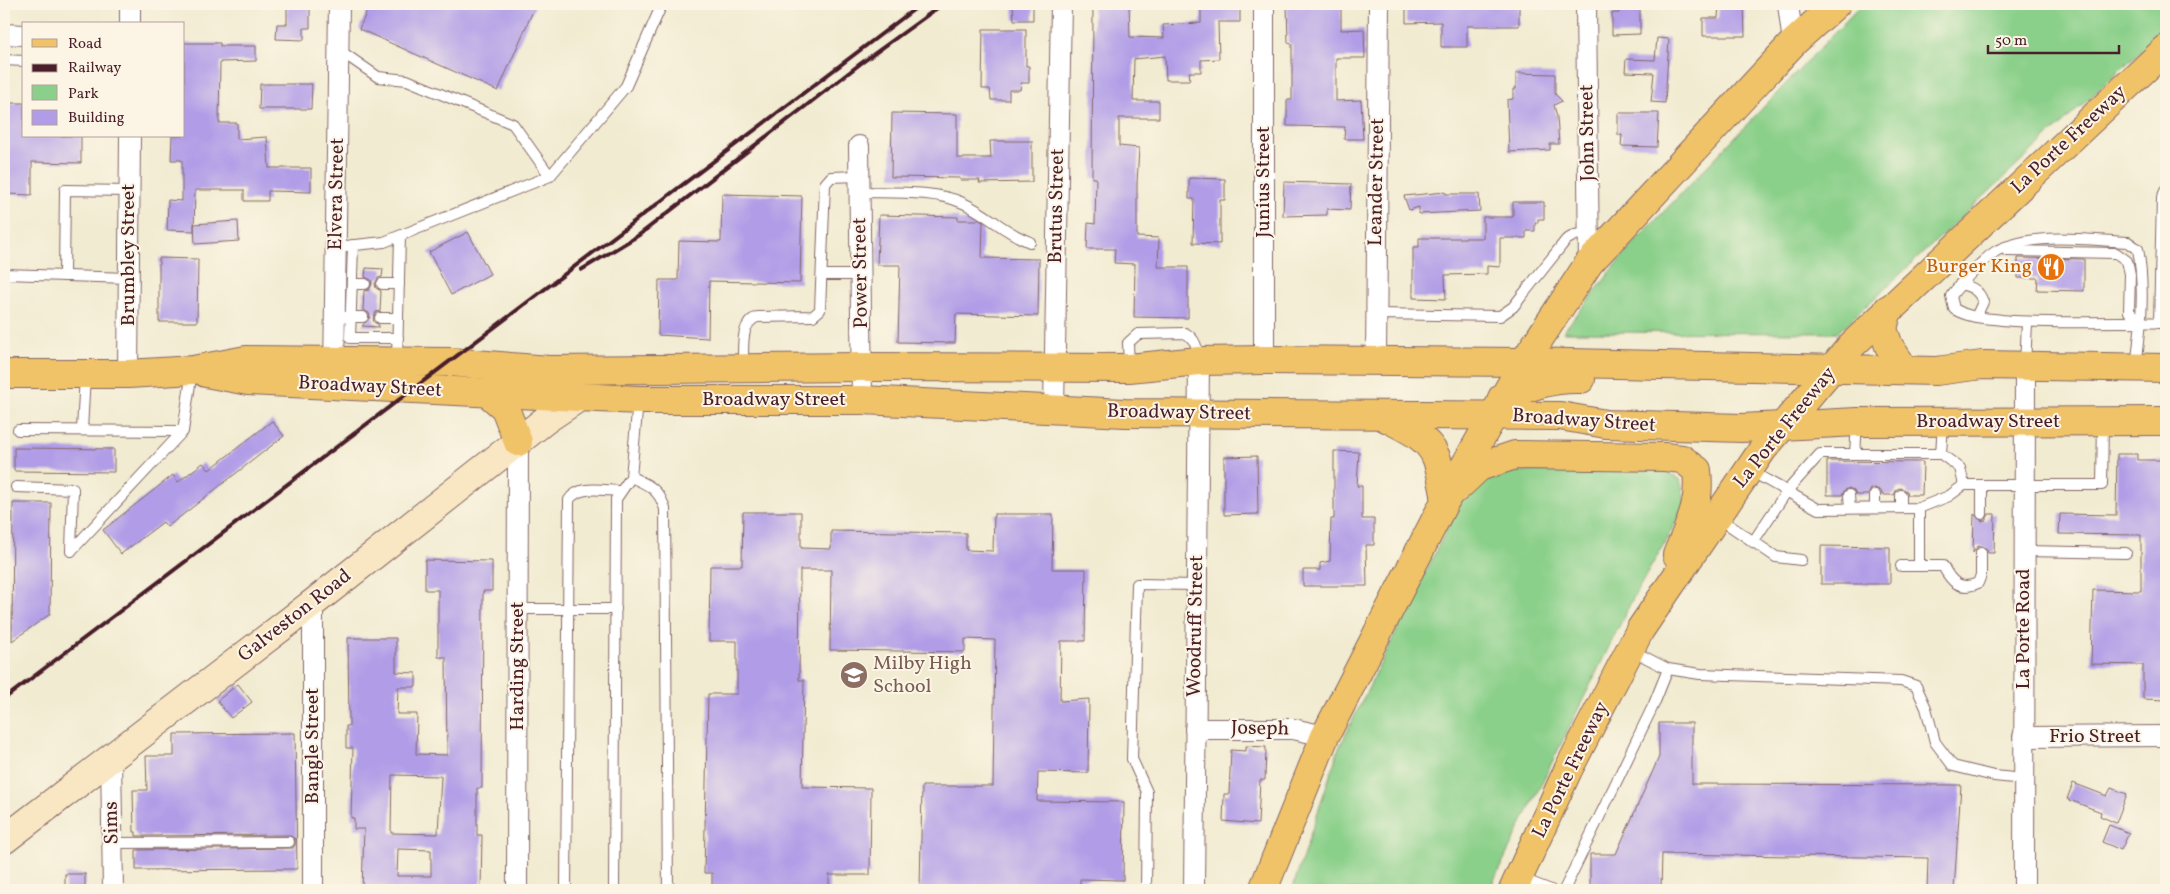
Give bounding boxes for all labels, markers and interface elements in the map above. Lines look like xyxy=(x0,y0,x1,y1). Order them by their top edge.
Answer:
legend xyxy=(22,22,185,138)
scale bar xyxy=(1988,22,2119,54)
text: 50 m xyxy=(1995,31,2027,52)
text: Road xyxy=(68,34,102,55)
text: Railway xyxy=(68,58,121,79)
street label: La Porte Freeway xyxy=(2005,79,2133,201)
text: Park xyxy=(68,84,99,105)
street label: John Street xyxy=(1573,84,1603,182)
text: Building xyxy=(68,108,125,129)
street label: Leander Street xyxy=(1362,118,1392,246)
street label: Junius Street xyxy=(1250,126,1278,238)
street label: Elvera Street xyxy=(322,137,352,251)
street label: Brutus Street xyxy=(1042,148,1072,264)
street label: Brumbley Street xyxy=(115,184,143,326)
street label: Power Street xyxy=(846,217,876,329)
restaurant icon: Burger King xyxy=(2036,252,2066,282)
place label: Burger King xyxy=(1926,253,2032,281)
street label: La Porte Freeway xyxy=(1727,361,1843,495)
street label: Broadway Street xyxy=(297,369,443,405)
street label: Broadway Street xyxy=(702,386,846,414)
street label: Broadway Street xyxy=(1107,398,1251,428)
street label: Broadway Street xyxy=(1511,402,1657,440)
street label: Broadway Street xyxy=(1916,408,2060,436)
street label: Woodruff Street xyxy=(1181,555,1211,697)
street label: Galveston Road xyxy=(232,563,358,669)
street label: La Porte Road xyxy=(2010,569,2038,689)
street label: Harding Street xyxy=(504,601,532,731)
place label: Milby High School xyxy=(873,650,972,701)
school or university icon: Milby High School xyxy=(839,660,869,690)
street label: Bangle Street xyxy=(299,688,327,804)
street label: La Porte Freeway xyxy=(1526,697,1616,843)
street label: Joseph xyxy=(1231,714,1290,744)
street label: Frio Street xyxy=(2049,723,2141,751)
street label: Sims xyxy=(98,801,126,845)

